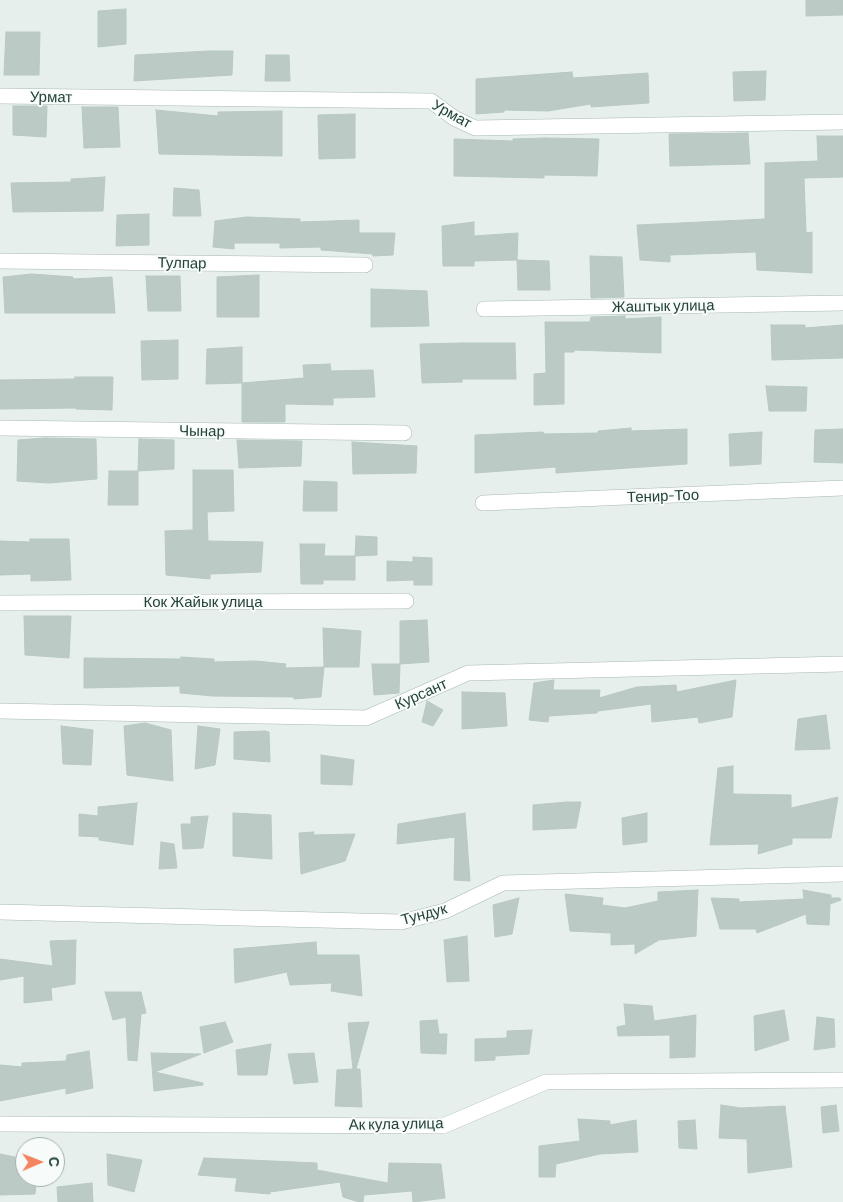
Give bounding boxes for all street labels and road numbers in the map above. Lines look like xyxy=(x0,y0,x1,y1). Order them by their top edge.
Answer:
street label: Урмат xyxy=(30,88,72,106)
street label: Урмат xyxy=(429,96,475,132)
street label: Тулпар xyxy=(157,254,207,272)
street label: Жаштык улица xyxy=(611,296,715,316)
street label: Чынар xyxy=(179,422,225,440)
street label: Тенир-Тоо xyxy=(627,486,699,506)
street label: Кок Жайык улица xyxy=(144,593,262,611)
street label: Курсант xyxy=(392,675,450,713)
street label: Тундук xyxy=(399,899,449,929)
street label: Ак кула улица xyxy=(348,1114,444,1134)

